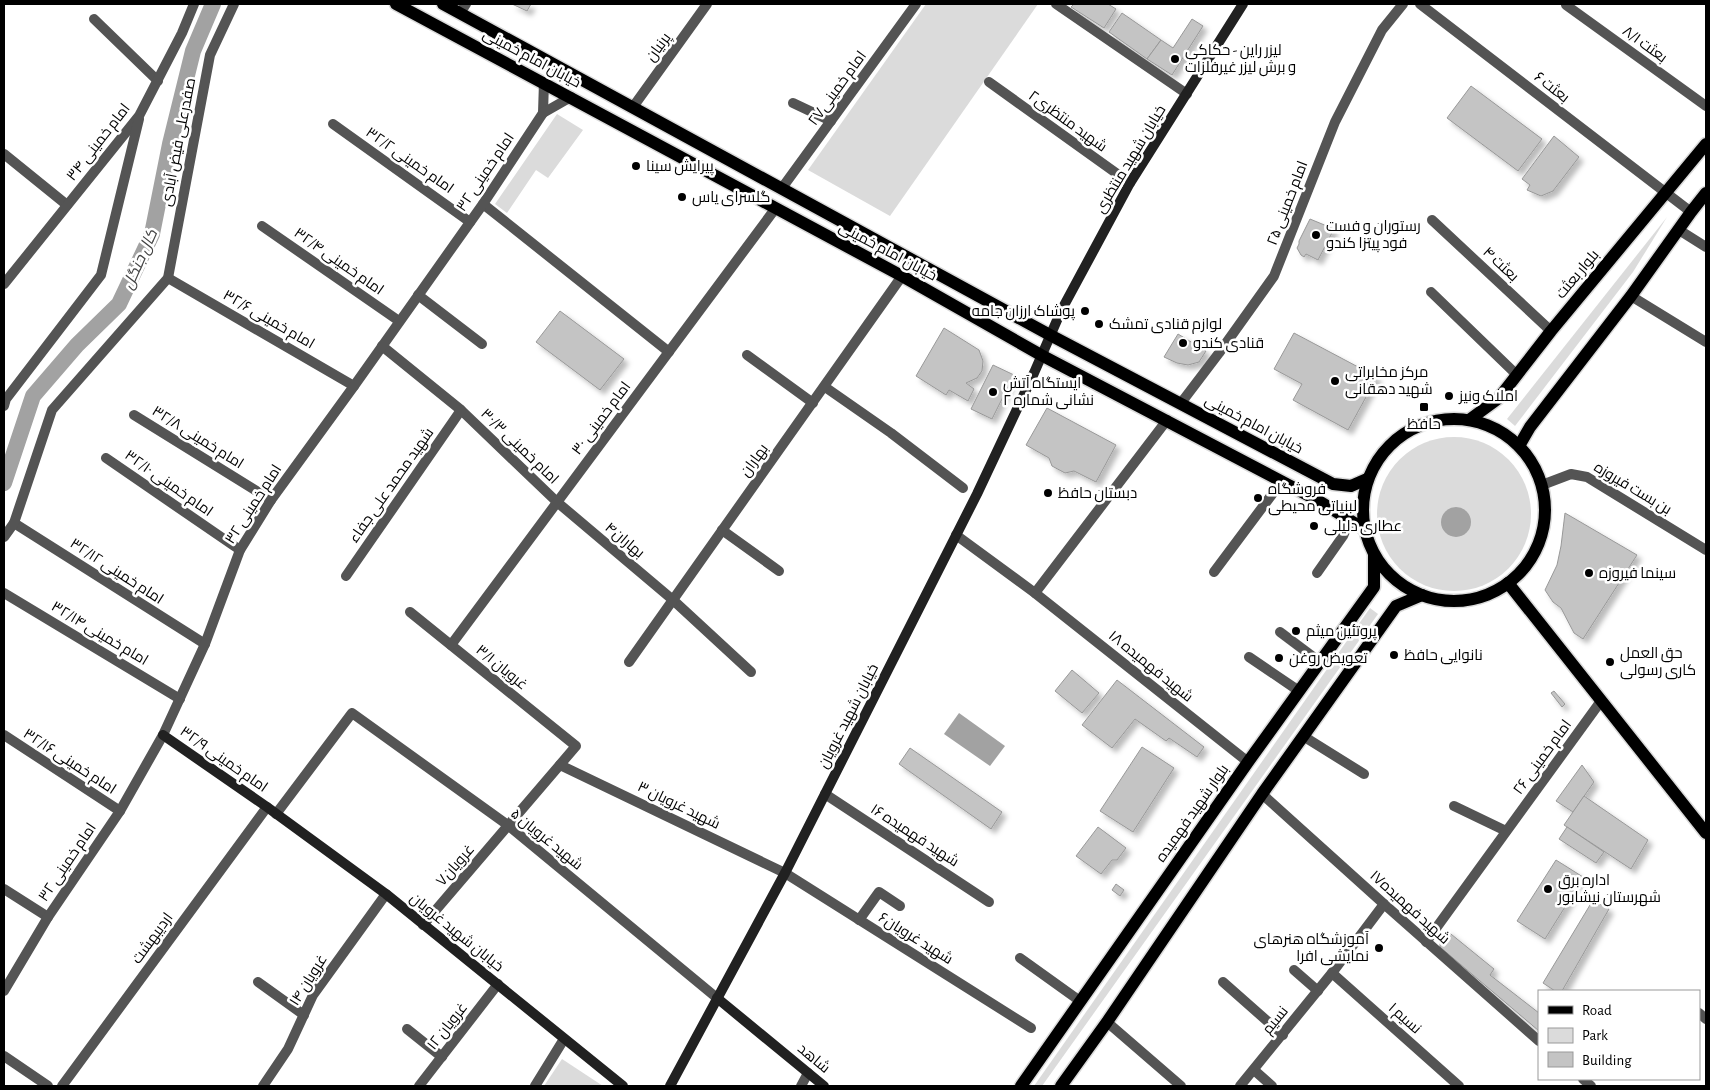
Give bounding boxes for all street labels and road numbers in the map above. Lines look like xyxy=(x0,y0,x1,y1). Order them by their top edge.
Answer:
street label: بعثت ۸/۱ xyxy=(1620,23,1670,65)
street label: خیابان امام خمینی xyxy=(479,26,583,92)
street label: پرنیان xyxy=(643,30,675,66)
street label: امام خمینی۲۷ xyxy=(806,48,871,129)
street label: بعثت ۶ xyxy=(1531,68,1573,106)
street label: صفدرعلی فیض آبادی xyxy=(158,76,200,208)
street label: شهید منتظری۲ xyxy=(1025,87,1110,156)
street label: امام خمینی ۳۴ xyxy=(64,101,135,185)
street label: خیابان شهید منتظری xyxy=(1091,102,1170,217)
street label: امام خمینی ۳۲/۲ xyxy=(362,125,456,198)
street label: امام خمینی ۳۲ xyxy=(454,130,519,215)
street label: امام خمینی ۲۵ xyxy=(1265,159,1312,248)
street label: خیابان امام خمینی xyxy=(835,219,939,285)
street label: امام خمینی ۳۲/۴ xyxy=(290,225,386,299)
street label: بعثت ۴ xyxy=(1480,244,1522,284)
street label: بلوار بعثت xyxy=(1552,247,1603,302)
street label: امام خمینی ۳۲/۶ xyxy=(220,287,317,353)
street label: امام خمینی ۳۰ xyxy=(569,379,635,459)
street label: خیابان امام خمینی xyxy=(1201,392,1305,458)
street label: امام خمینی ۳۲/۸ xyxy=(148,403,246,473)
street label: امام خمینی ۳۰/۳ xyxy=(477,406,561,488)
street label: شهید محمد علی جفاء xyxy=(345,425,438,547)
street label: بهاران xyxy=(738,441,773,481)
street label: امام خمینی ۳۲/۱۰ xyxy=(121,448,215,521)
street label: بن بست فیروزه xyxy=(1590,459,1674,519)
street label: امام خمینی ۳۲ xyxy=(222,462,286,548)
street label: بهاران۴ xyxy=(601,520,647,563)
street label: امام خمینی ۳۲/۱۲ xyxy=(66,536,166,609)
street label: امام خمینی ۳۲/۱۴ xyxy=(48,599,151,670)
street label: شهید فهمیده ۱۸ xyxy=(1104,627,1196,707)
street label: غرویان ۳/۱ xyxy=(472,642,530,694)
street label: خیابان شهید غرویان xyxy=(815,661,883,772)
street label: امام خمینی ۲۶ xyxy=(1510,717,1576,798)
street label: امام خمینی ۳۲/۹ xyxy=(176,724,270,797)
street label: امام خمینی ۳۲/۱۶ xyxy=(20,726,119,799)
street label: بلوار شهید فهمیده xyxy=(1152,761,1233,866)
street label: شهید غرویان ۳ xyxy=(634,778,723,834)
street label: شهید فهمیده ۱۶ xyxy=(867,801,962,871)
street label: شهید غرویان ۵ xyxy=(507,805,586,874)
street label: امام خمینی ۳۲ xyxy=(36,820,101,905)
street label: غرویان۷ xyxy=(434,842,479,890)
street label: شهید فهمیده۱۷ xyxy=(1366,867,1453,948)
street label: خیابان شهید غرویان xyxy=(406,890,507,976)
street label: شهید غرویان۶ xyxy=(875,909,956,969)
street label: اردیبهشت xyxy=(128,910,177,968)
street label: غرویان ۱۴ xyxy=(287,952,332,1009)
street label: غرویان ۱۲ xyxy=(425,1000,472,1054)
street label: نسیم ۱ xyxy=(1384,1000,1424,1038)
street label: نسیم xyxy=(1260,1003,1293,1038)
street label: شاهد xyxy=(795,1040,833,1076)

